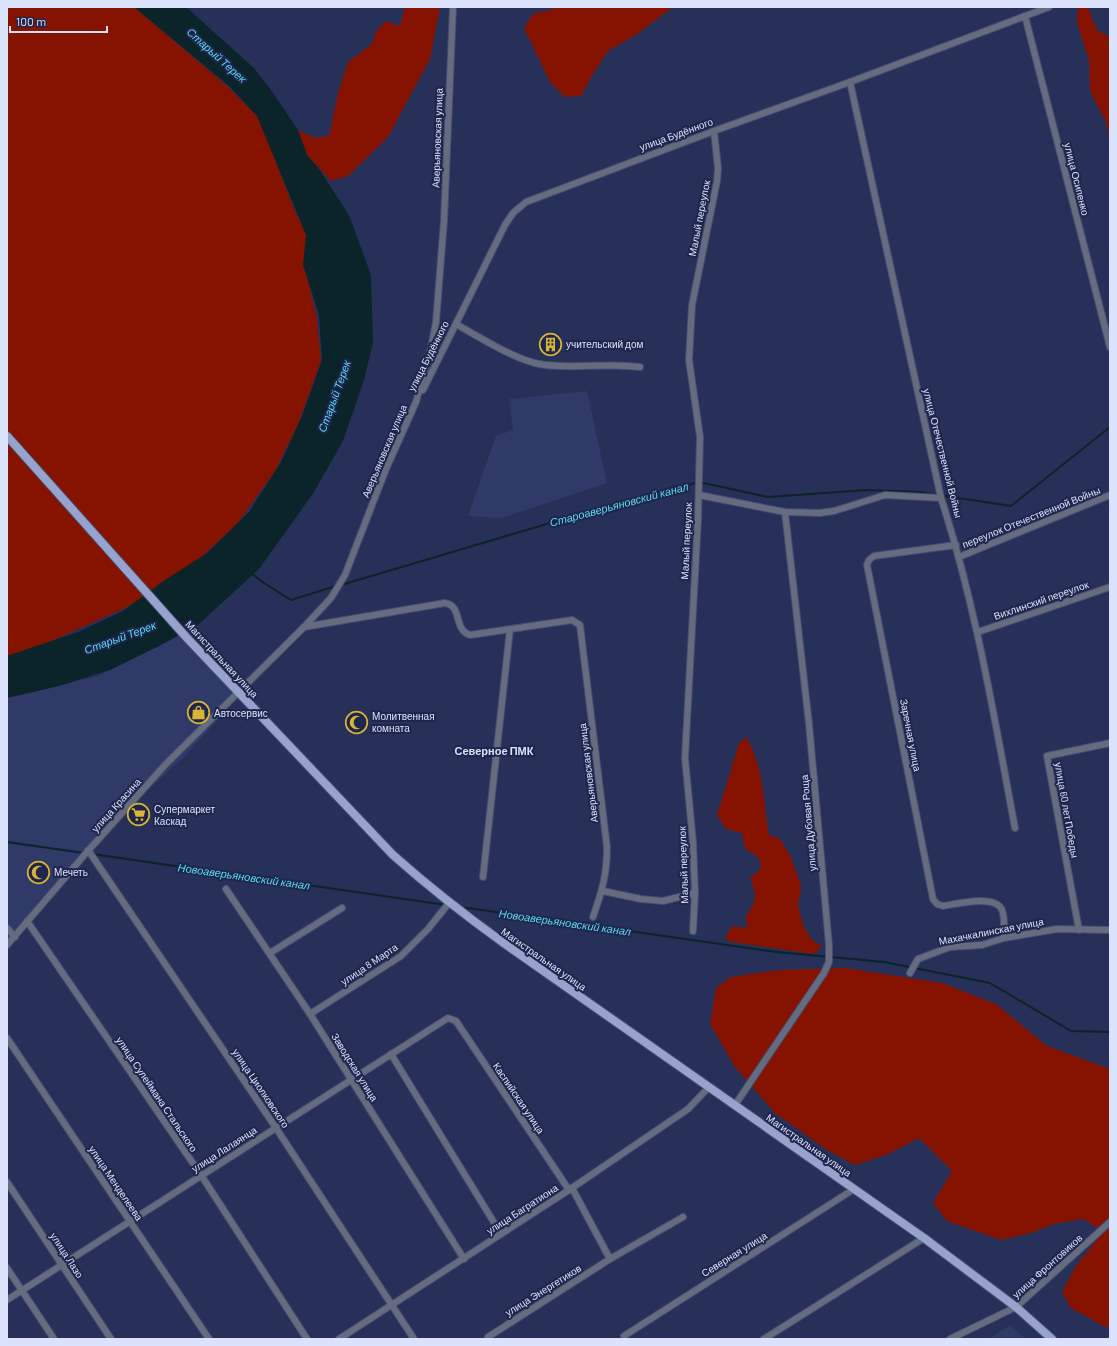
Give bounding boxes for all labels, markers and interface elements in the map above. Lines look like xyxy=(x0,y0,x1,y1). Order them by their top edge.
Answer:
scale bar xyxy=(10,8,107,34)
text: 100 m xyxy=(16,14,46,28)
water label: Старый Терек xyxy=(185,25,250,86)
street label: Аверьяновская улица xyxy=(429,87,445,188)
street label: улица Будённого xyxy=(638,115,715,153)
street label: улица Осипенко xyxy=(1062,141,1092,217)
street label: Малый переулок xyxy=(686,178,712,257)
street label: улица Будённого xyxy=(405,318,451,393)
building icon: учительский дом xyxy=(537,331,563,357)
place label: учительский дом xyxy=(566,338,643,350)
water label: Старый Терек xyxy=(315,358,353,434)
street label: улица Отечественной Войны xyxy=(921,387,965,519)
street label: Аверьяновская улица xyxy=(359,402,409,499)
water label: Староаверьяновский канал xyxy=(548,479,690,529)
street label: переулок Отечественной Войны xyxy=(960,484,1102,550)
street label: Малый переулок xyxy=(678,501,694,580)
street label: Вихлинский переулок xyxy=(992,578,1091,622)
water label: Старый Терек xyxy=(82,618,158,656)
street label: Магистральная улица xyxy=(183,618,261,700)
street label: Заречная улица xyxy=(898,698,924,773)
shop icon: Автосервис xyxy=(186,700,212,726)
place label: Автосервис xyxy=(214,707,268,719)
mosque icon: Молитвенная комната xyxy=(344,709,370,735)
place label: Молитвенная комната xyxy=(372,710,435,734)
street label: Аверьяновская улица xyxy=(576,722,600,823)
district label: Северное ПМК xyxy=(455,744,534,757)
street label: улица 60 лет Победы xyxy=(1053,761,1081,859)
street label: улица Дубовая Роща xyxy=(798,774,818,872)
street label: улица Красина xyxy=(89,775,144,834)
supermarket icon: Супермаркет Каскад xyxy=(125,802,151,828)
place label: Супермаркет Каскад xyxy=(154,803,215,827)
street label: Малый переулок xyxy=(676,826,690,904)
mosque icon: Мечеть xyxy=(25,859,51,885)
water label: Новоаверьяновский канал xyxy=(177,860,311,892)
place label: Мечеть xyxy=(54,866,88,878)
water label: Новоаверьяновский канал xyxy=(498,906,632,938)
street label: Махачкалинская улица xyxy=(938,915,1045,947)
street label: Магистральная улица xyxy=(499,925,589,993)
street label: улица 8 Марта xyxy=(338,940,400,987)
street label: Заводская улица xyxy=(329,1031,381,1104)
street label: улица Сулеймана Стальского xyxy=(114,1034,200,1154)
street label: улица Циолковского xyxy=(230,1046,292,1130)
street label: Каспийская улица xyxy=(491,1060,547,1136)
street label: Магистральная улица xyxy=(764,1111,854,1179)
street label: улица Лалаянца xyxy=(189,1123,259,1175)
street label: улица Менделеева xyxy=(86,1143,146,1223)
street label: улица Багратиона xyxy=(484,1181,560,1237)
street label: Северная улица xyxy=(699,1229,769,1279)
street label: улица Лазо xyxy=(48,1230,86,1280)
street label: улица Фронтовиков xyxy=(1010,1231,1084,1301)
street label: улица Энергетиков xyxy=(503,1262,583,1318)

